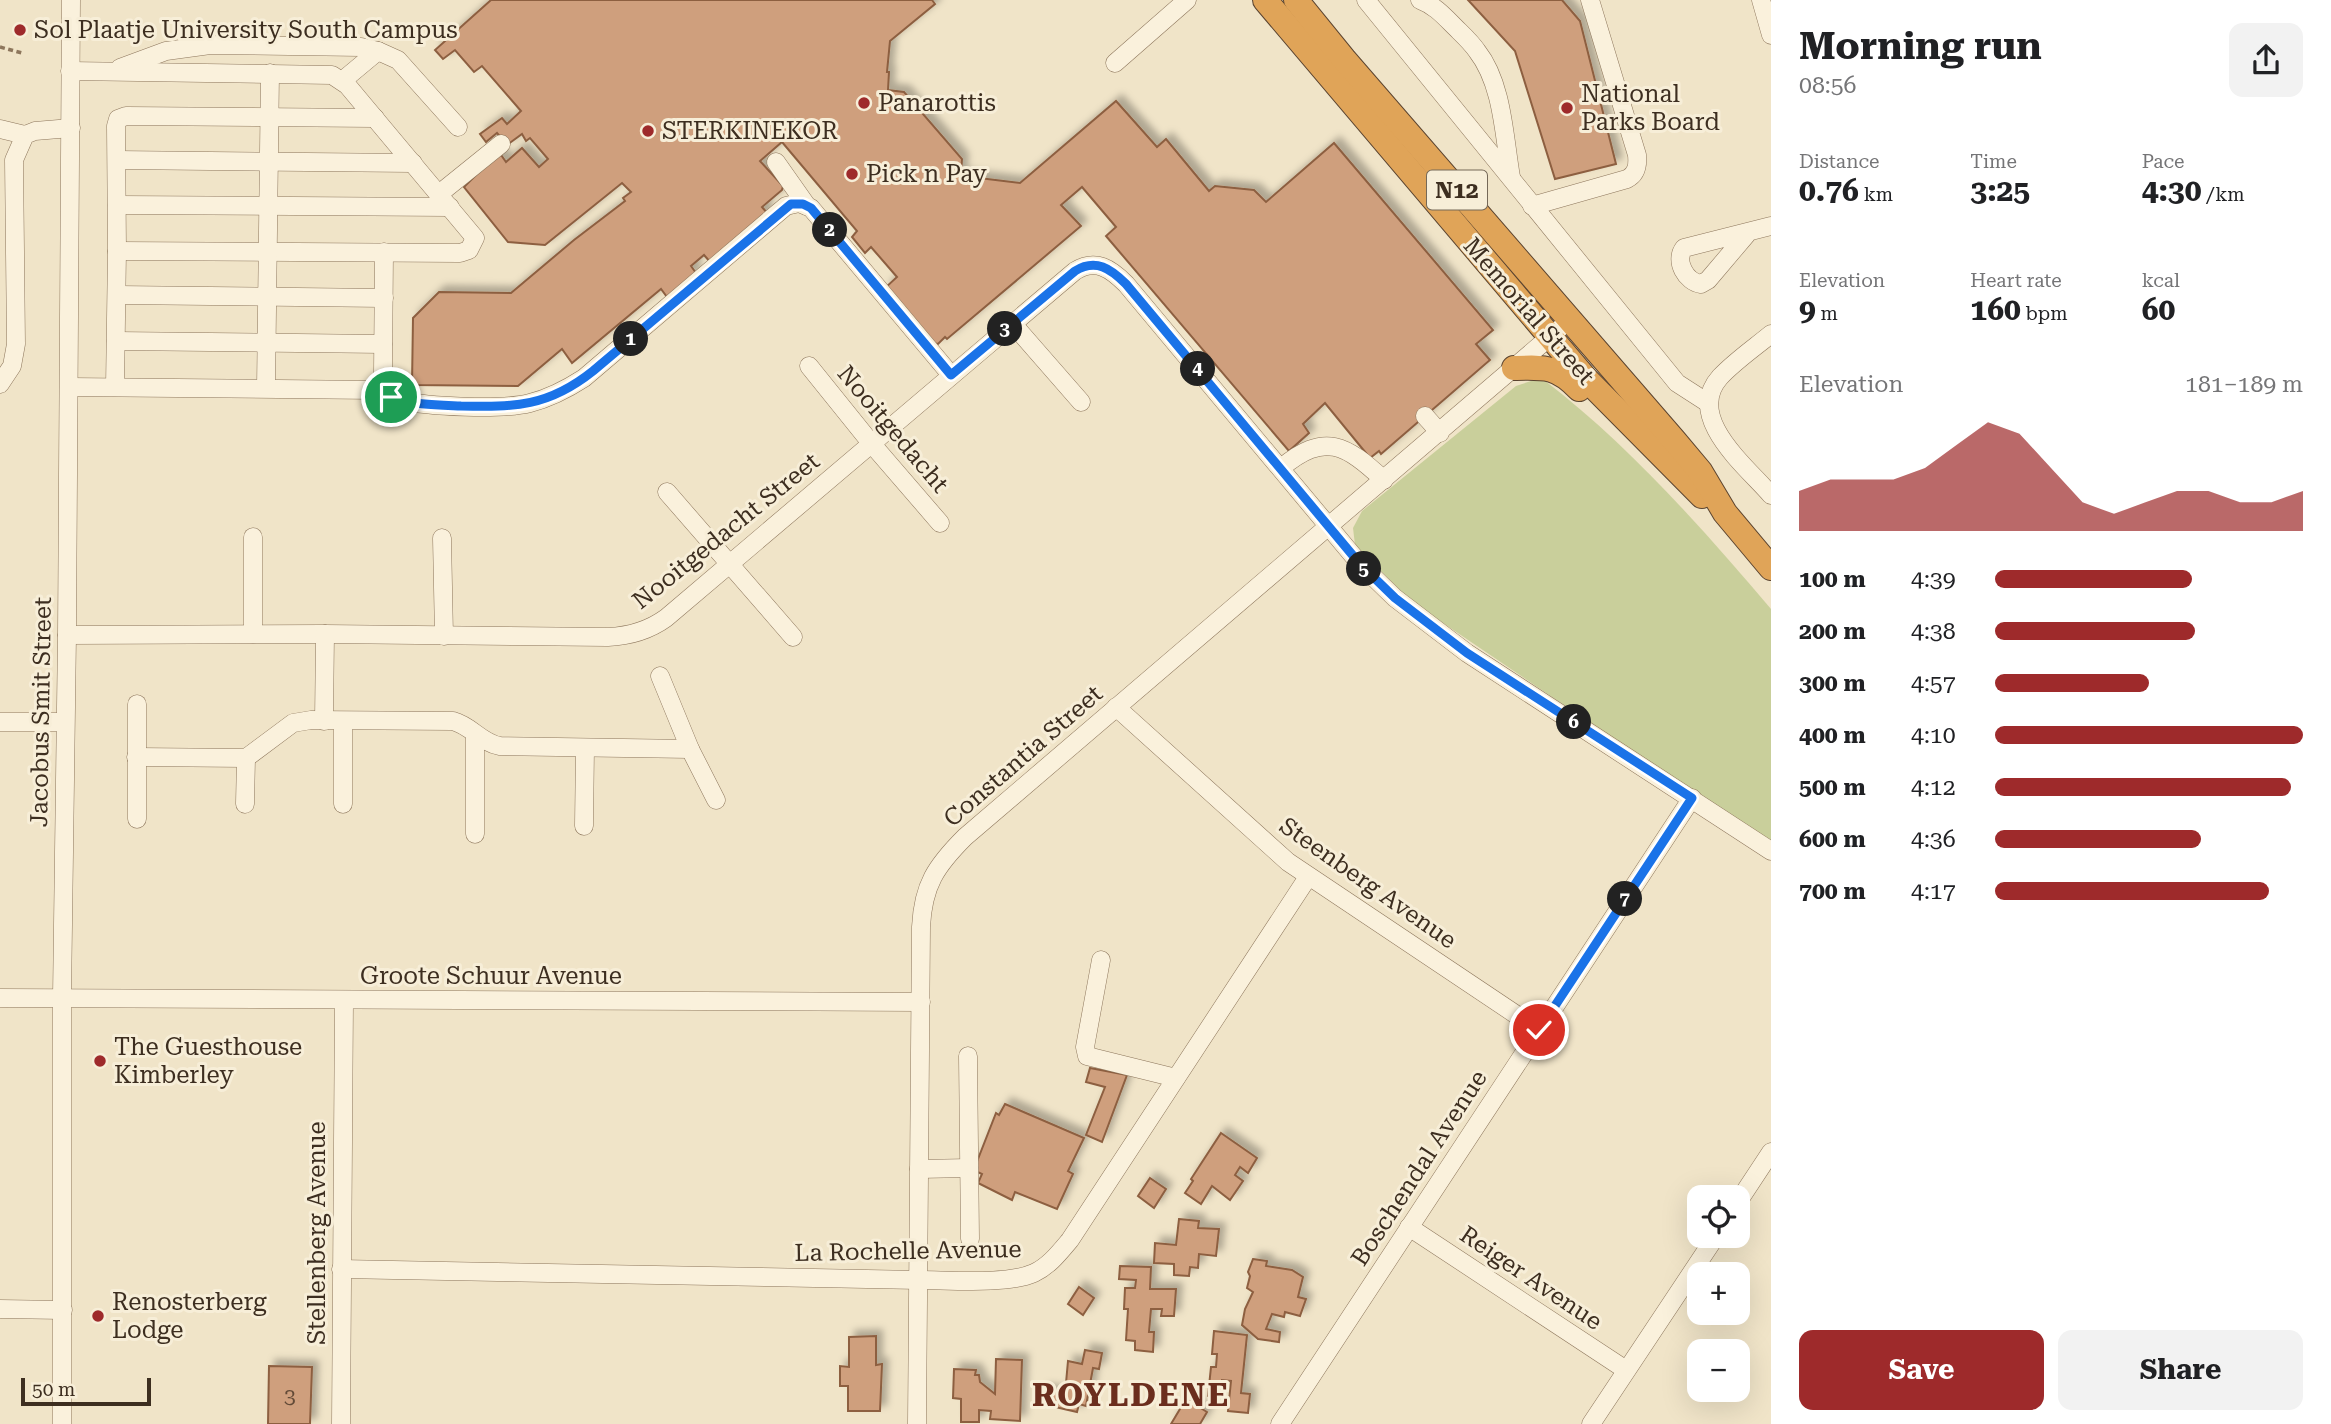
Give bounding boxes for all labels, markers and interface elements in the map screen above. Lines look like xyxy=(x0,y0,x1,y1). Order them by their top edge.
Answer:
place label: Sol Plaatje University South Campus xyxy=(34,16,458,44)
marker: Sol Plaatje University South Campus xyxy=(12,22,28,38)
button: share xyxy=(2229,23,2303,97)
text: Morning run xyxy=(1799,24,2042,68)
text: 08:56 xyxy=(1799,72,1856,99)
place label: National Parks Board xyxy=(1581,80,1720,136)
place label: Panarottis xyxy=(878,89,996,117)
marker: Panarottis xyxy=(856,95,872,111)
marker: National Parks Board xyxy=(1559,100,1575,116)
place label: STERKINEKOR xyxy=(662,117,838,145)
marker: STERKINEKOR xyxy=(640,123,656,139)
text: Distance xyxy=(1799,150,1879,173)
text: Time xyxy=(1970,150,2017,173)
text: Pace xyxy=(2142,150,2185,173)
place label: Pick n Pay xyxy=(866,160,988,188)
marker: Pick n Pay xyxy=(844,166,860,182)
road number: N12 xyxy=(1427,170,1487,210)
text: 0.76 xyxy=(1799,173,1859,208)
text: 3:25 xyxy=(1970,173,2030,208)
text: 4:30 xyxy=(2142,173,2201,208)
text: km xyxy=(1859,183,1893,206)
text: /km xyxy=(2201,183,2245,206)
pin: 2 xyxy=(812,212,848,247)
text: 2 xyxy=(824,218,835,241)
street label: Memorial Street xyxy=(1458,232,1600,390)
text: Elevation xyxy=(1799,269,1885,292)
text: Heart rate xyxy=(1970,269,2062,292)
text: kcal xyxy=(2142,269,2180,292)
text: 9 xyxy=(1799,292,1816,327)
text: 160 xyxy=(1970,292,2021,327)
text: 60 xyxy=(2142,292,2175,327)
text: m xyxy=(1816,302,1838,325)
text: bpm xyxy=(2021,302,2068,325)
pin: 3 xyxy=(988,312,1023,346)
text: 3 xyxy=(999,317,1010,340)
pin: 1 xyxy=(614,322,648,356)
text: 1 xyxy=(625,327,636,350)
pin: 4 xyxy=(1180,352,1216,386)
text: 4 xyxy=(1192,357,1203,380)
street label: Nooitgedacht xyxy=(832,360,954,498)
pin xyxy=(361,367,421,427)
text: Elevation xyxy=(1799,371,1903,398)
text: 181–189 m xyxy=(2185,371,2303,398)
icon: arrive xyxy=(372,378,410,416)
street label: Nooitgedacht Street xyxy=(627,447,825,615)
pin: 5 xyxy=(1346,552,1382,586)
text: 5 xyxy=(1358,557,1369,580)
text: 100 m xyxy=(1799,566,1866,593)
text: 4:39 xyxy=(1911,566,1956,593)
street label: Jacobus Smit Street xyxy=(25,597,57,827)
text: 200 m xyxy=(1799,618,1866,645)
text: 4:38 xyxy=(1911,618,1956,645)
text: 300 m xyxy=(1799,670,1866,697)
text: 4:57 xyxy=(1911,670,1956,697)
street label: Constantia Street xyxy=(938,680,1108,832)
pin: 6 xyxy=(1556,704,1592,740)
text: 6 xyxy=(1568,710,1579,733)
text: 400 m xyxy=(1799,722,1866,749)
text: 4:10 xyxy=(1911,722,1956,749)
text: 500 m xyxy=(1799,774,1866,801)
text: 4:12 xyxy=(1911,774,1956,801)
street label: Steenberg Avenue xyxy=(1274,812,1462,954)
text: 600 m xyxy=(1799,826,1866,853)
text: 4:36 xyxy=(1911,826,1956,853)
text: 700 m xyxy=(1799,878,1866,905)
text: 4:17 xyxy=(1911,878,1956,905)
pin: 7 xyxy=(1608,881,1642,916)
text: 7 xyxy=(1619,887,1630,910)
street label: Groote Schuur Avenue xyxy=(360,962,622,990)
pin xyxy=(1509,1000,1569,1060)
icon: check xyxy=(1520,1011,1558,1049)
place label: The Guesthouse Kimberley xyxy=(114,1033,302,1089)
marker: The Guesthouse Kimberley xyxy=(92,1053,108,1069)
street label: Boschendal Avenue xyxy=(1345,1065,1493,1271)
street label: Stellenberg Avenue xyxy=(303,1121,331,1345)
map controls xyxy=(1687,1185,1750,1402)
button: locate xyxy=(1687,1185,1750,1248)
street label: Reiger Avenue xyxy=(1455,1220,1607,1336)
street label: La Rochelle Avenue xyxy=(794,1235,1022,1267)
button: + xyxy=(1687,1262,1750,1325)
place label: Renosterberg Lodge xyxy=(112,1288,267,1344)
marker: Renosterberg Lodge xyxy=(90,1308,106,1324)
button: Save xyxy=(1799,1330,2044,1410)
button: Share xyxy=(2058,1330,2303,1410)
button: − xyxy=(1687,1339,1750,1402)
scale bar xyxy=(21,1375,150,1407)
district label: ROYLDENE xyxy=(1032,1376,1230,1414)
text: 50 m xyxy=(32,1378,75,1401)
house number: 3 xyxy=(284,1384,296,1408)

